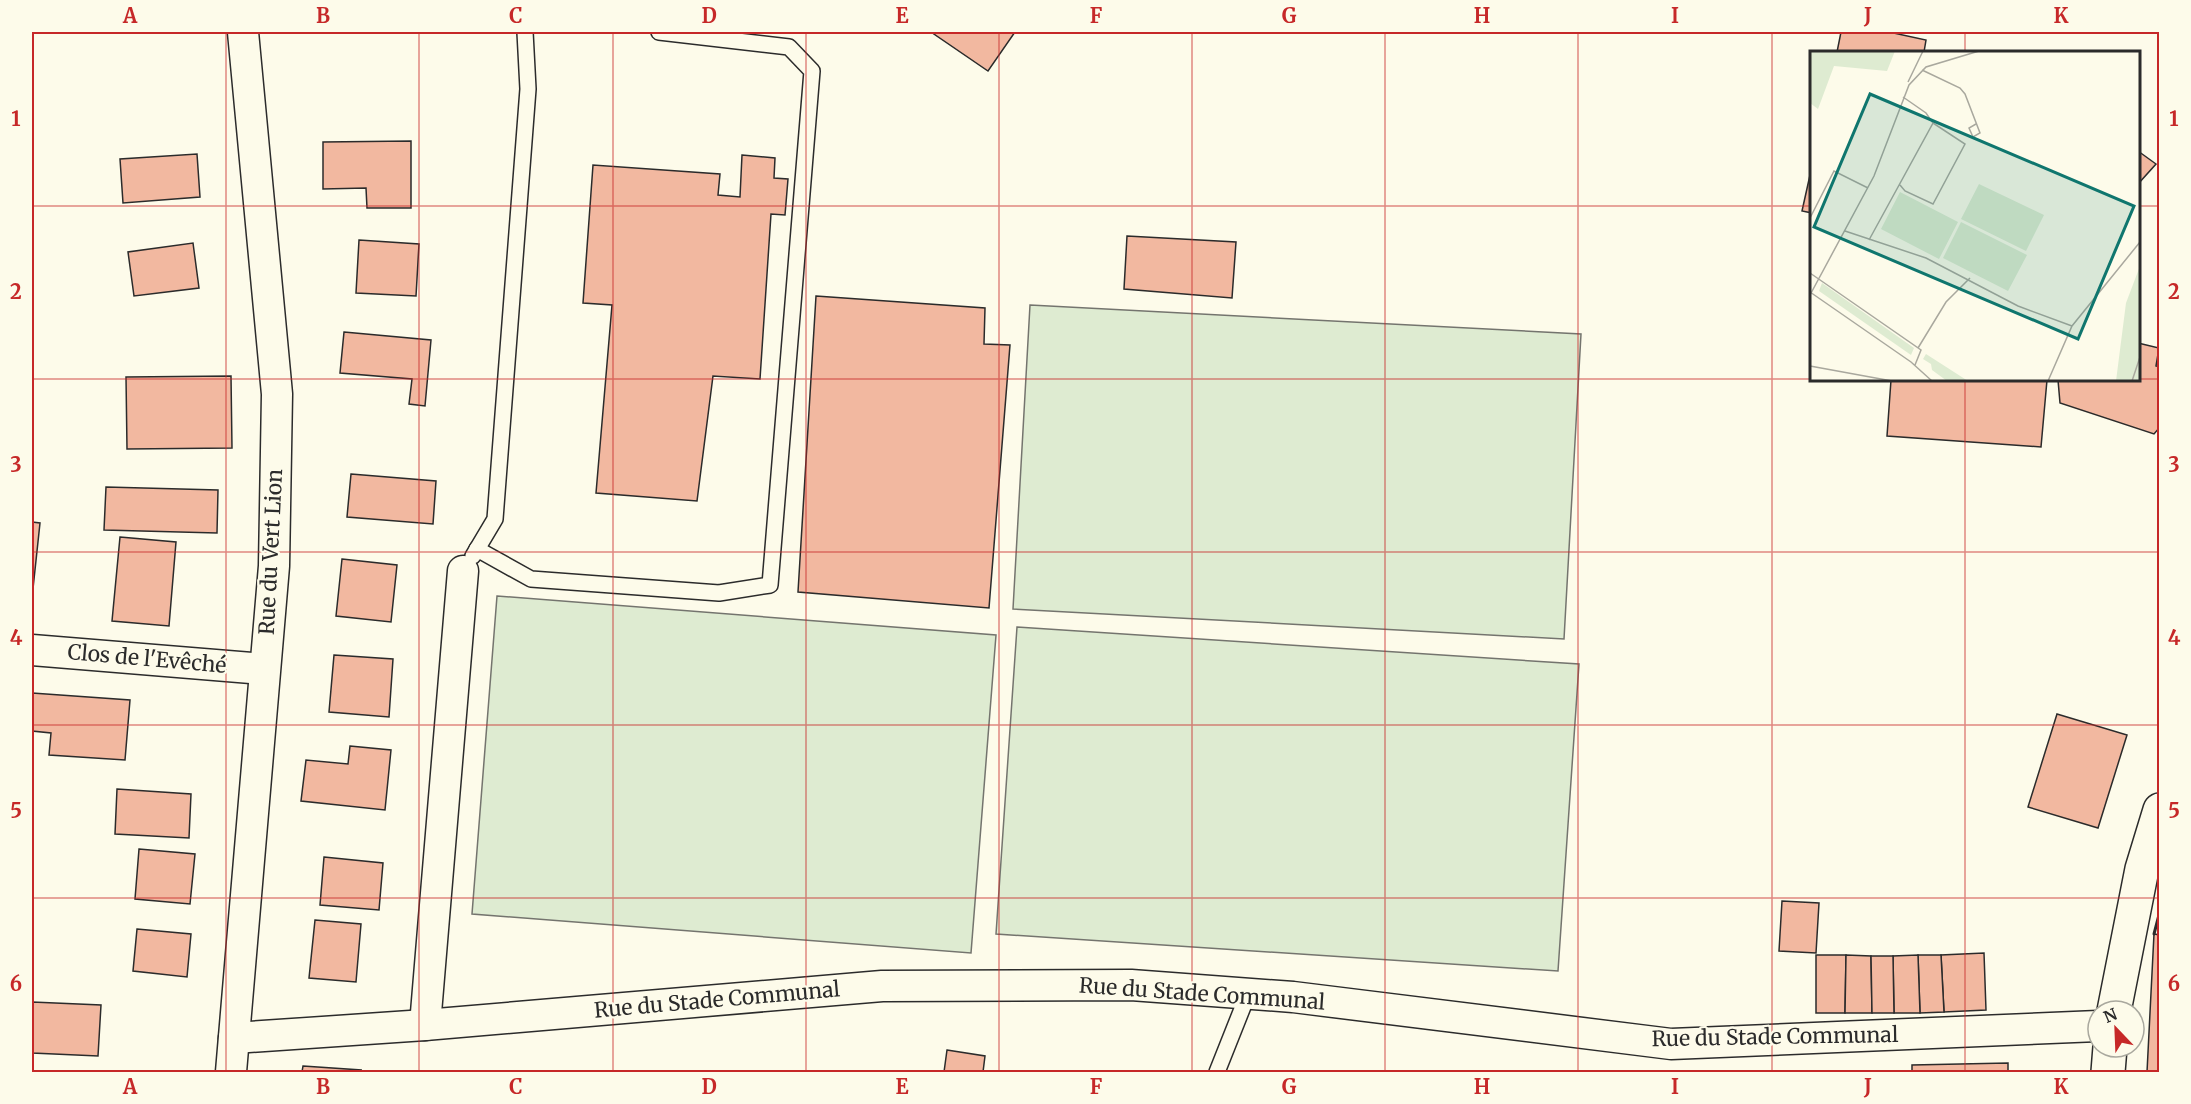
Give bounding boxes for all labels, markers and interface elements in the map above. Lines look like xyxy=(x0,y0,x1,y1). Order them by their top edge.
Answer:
text: A xyxy=(122,3,138,28)
text: B xyxy=(316,3,330,28)
text: C xyxy=(509,3,523,28)
text: D xyxy=(701,3,717,28)
text: E xyxy=(895,3,909,28)
text: F xyxy=(1090,3,1103,28)
text: G xyxy=(1282,3,1297,28)
text: H xyxy=(1474,3,1490,28)
text: I xyxy=(1671,3,1679,28)
text: J xyxy=(1863,3,1872,28)
text: K xyxy=(2054,3,2069,28)
inset map xyxy=(1810,51,2140,381)
text: 1 xyxy=(11,106,21,131)
text: 1 xyxy=(2169,106,2179,131)
text: 2 xyxy=(10,279,22,304)
text: 2 xyxy=(2168,279,2180,304)
text: 3 xyxy=(10,452,22,477)
text: 3 xyxy=(2168,452,2180,477)
street label: Rue du Vert Lion xyxy=(253,468,288,636)
text: 4 xyxy=(10,625,23,650)
text: 4 xyxy=(2168,625,2181,650)
street label: Clos de l'Evêché xyxy=(67,638,228,679)
text: 5 xyxy=(10,798,22,823)
text: 5 xyxy=(2168,798,2180,823)
text: 6 xyxy=(10,971,22,996)
street label: Rue du Stade Communal xyxy=(1078,971,1327,1016)
text: 6 xyxy=(2168,971,2180,996)
street label: Rue du Stade Communal xyxy=(593,975,842,1024)
north arrow xyxy=(2086,999,2146,1059)
text: N xyxy=(2100,1003,2120,1027)
street label: Rue du Stade Communal xyxy=(1651,1021,1899,1052)
text: A xyxy=(122,1074,138,1099)
text: B xyxy=(316,1074,330,1099)
text: C xyxy=(509,1074,523,1099)
text: D xyxy=(701,1074,717,1099)
text: E xyxy=(895,1074,909,1099)
text: F xyxy=(1090,1074,1103,1099)
text: G xyxy=(1282,1074,1297,1099)
text: H xyxy=(1474,1074,1490,1099)
text: I xyxy=(1671,1074,1679,1099)
text: J xyxy=(1863,1074,1872,1099)
text: K xyxy=(2054,1074,2069,1099)

